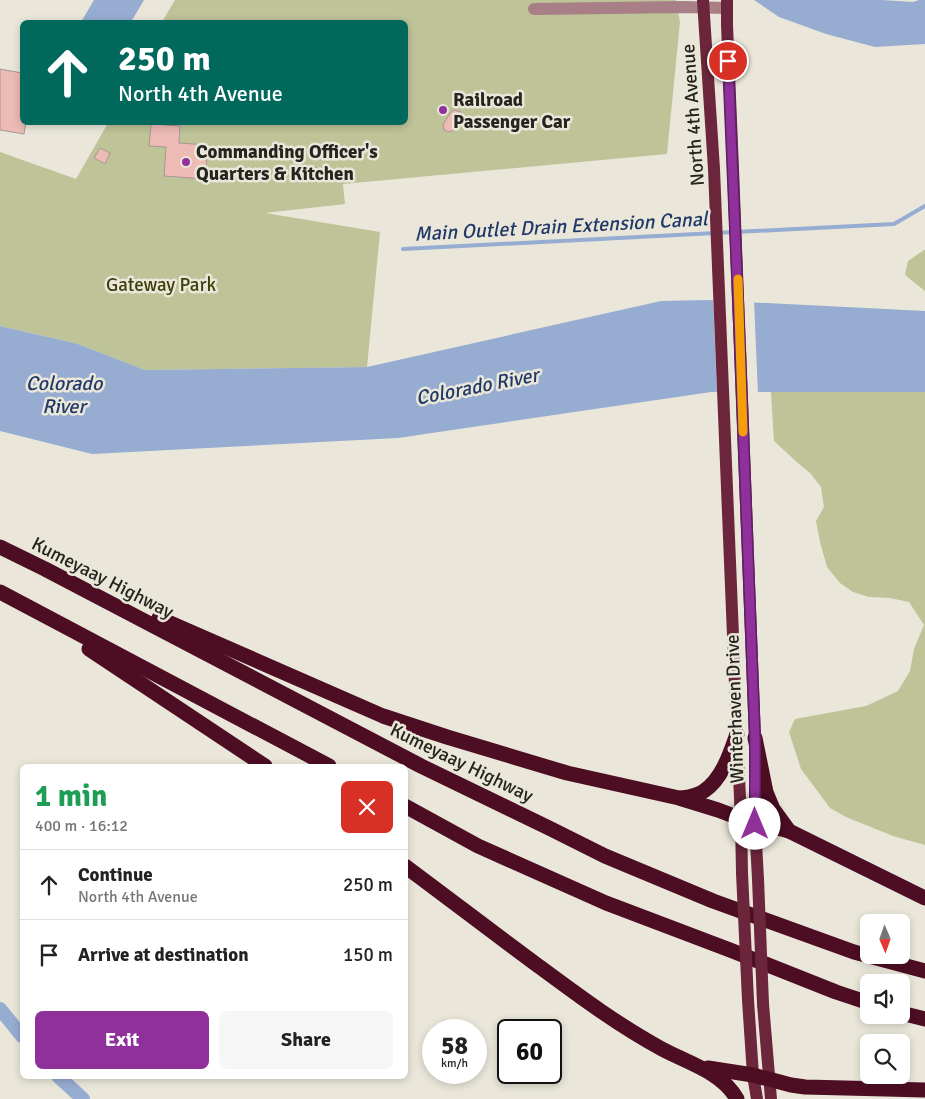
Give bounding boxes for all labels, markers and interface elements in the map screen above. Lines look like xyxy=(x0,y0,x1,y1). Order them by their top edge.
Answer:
text: 250 m xyxy=(118,37,211,80)
icon: ahead xyxy=(35,40,100,105)
pin xyxy=(707,40,749,82)
street label: North 4th Avenue xyxy=(676,43,710,187)
icon: arrive xyxy=(714,47,742,75)
text: North 4th Avenue xyxy=(118,80,283,107)
place label: Railroad Passenger Car xyxy=(453,88,571,134)
marker: Railroad Passenger Car xyxy=(437,104,449,116)
place label: Commanding Officer's Quarters & Kitchen xyxy=(196,140,378,186)
marker: Commanding Officer's Quarters & Kitchen xyxy=(180,156,192,168)
water label: Main Outlet Drain Extension Canal xyxy=(414,206,710,247)
park label: Gateway Park xyxy=(106,273,216,297)
water label: Colorado River xyxy=(414,362,543,411)
water label: Colorado River xyxy=(26,371,104,419)
street label: Kumeyaay Highway xyxy=(27,532,178,624)
street label: Winterhaven Drive xyxy=(720,634,750,784)
street label: Kumeyaay Highway xyxy=(386,718,537,808)
text: 1 min xyxy=(35,778,107,815)
button: close xyxy=(341,781,393,833)
position arrow xyxy=(728,797,780,849)
text: 400 m · 16:12 xyxy=(35,816,128,836)
text: Continue xyxy=(78,863,153,887)
icon: ahead xyxy=(35,871,63,899)
text: 250 m xyxy=(343,873,393,897)
text: North 4th Avenue xyxy=(78,887,198,907)
north arrow xyxy=(860,914,910,964)
map controls xyxy=(860,914,910,1084)
icon: arrive xyxy=(35,941,63,969)
text: Arrive at destination xyxy=(78,943,249,967)
text: 150 m xyxy=(343,943,393,967)
button: sound xyxy=(860,974,910,1024)
button: Exit xyxy=(35,1011,209,1069)
button: Share xyxy=(219,1011,393,1069)
speed limit sign: 60 xyxy=(497,1019,562,1084)
text: 58 xyxy=(441,1030,468,1061)
button: search xyxy=(860,1034,910,1084)
text: km/h xyxy=(441,1056,468,1071)

